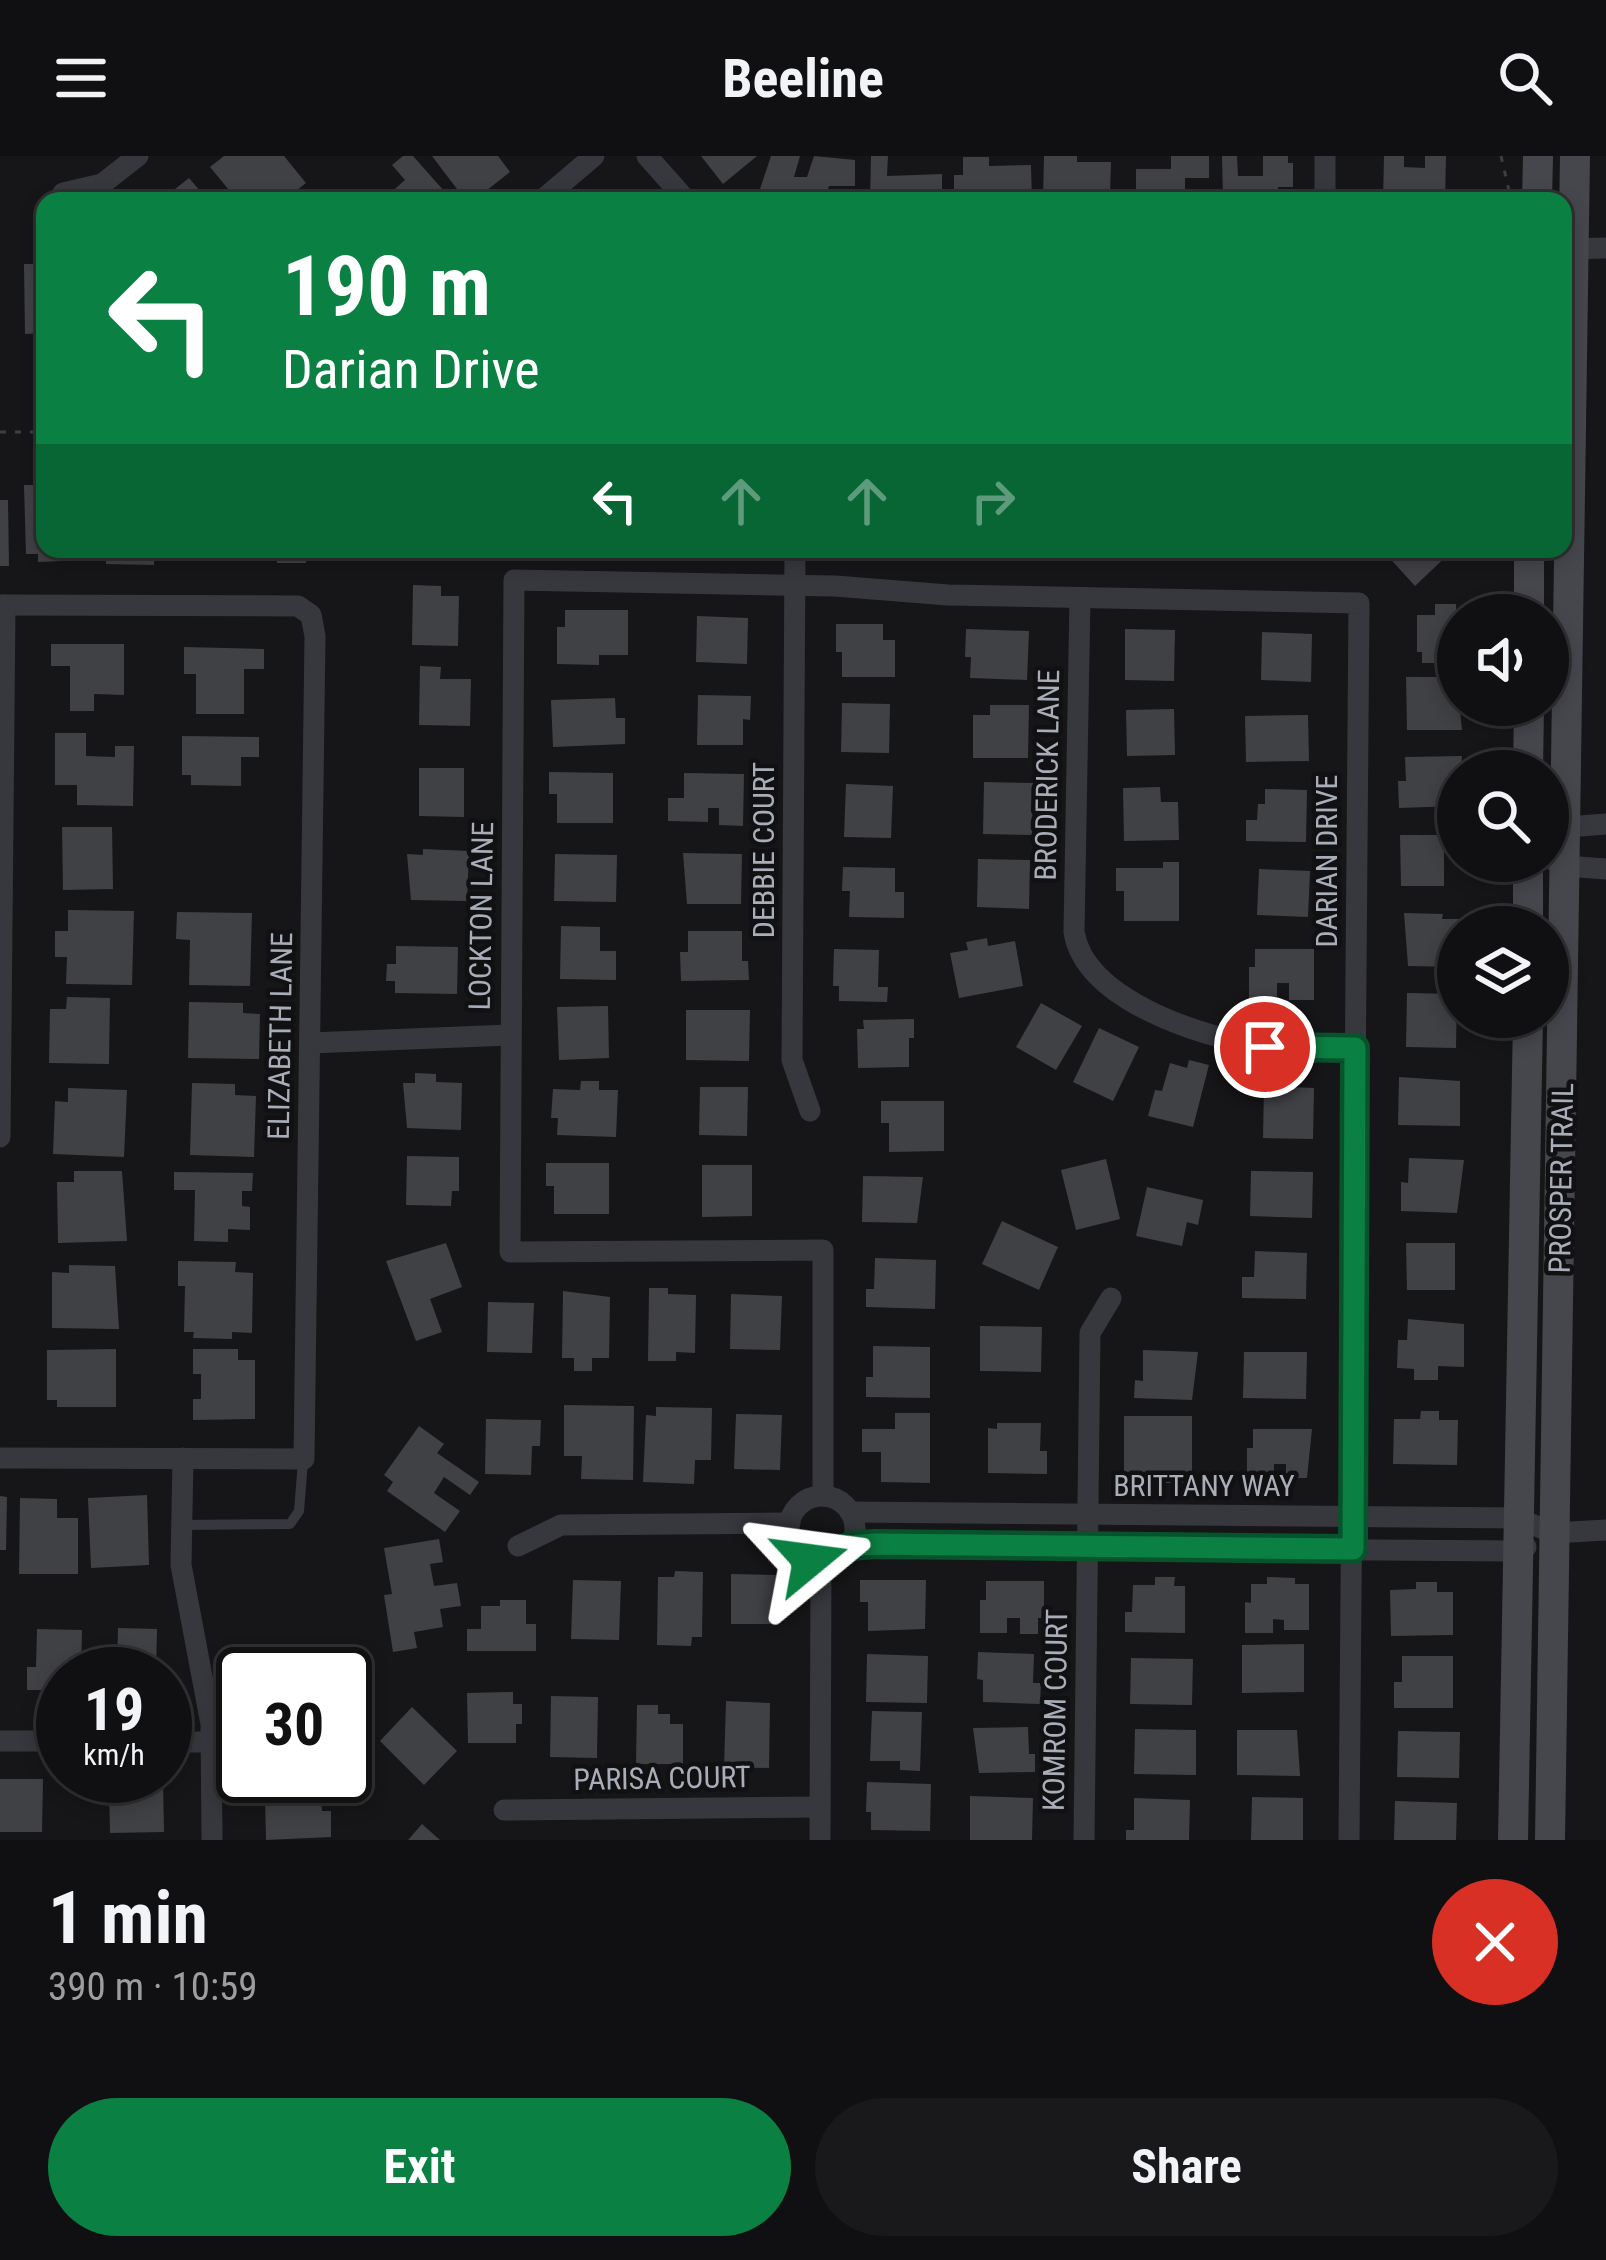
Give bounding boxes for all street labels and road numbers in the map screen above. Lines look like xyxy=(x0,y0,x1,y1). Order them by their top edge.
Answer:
street label: BRODERICK LANE xyxy=(1028,669,1066,881)
street label: DEBBIE COURT xyxy=(746,762,781,938)
street label: DARIAN DRIVE xyxy=(1309,775,1344,947)
street label: LOCKTON LANE xyxy=(462,821,500,1011)
street label: ELIZABETH LANE xyxy=(261,932,299,1140)
street label: PROSPER TRAIL xyxy=(1542,1082,1580,1274)
street label: BRITTANY WAY xyxy=(1113,1468,1295,1503)
street label: KOMROM COURT xyxy=(1036,1609,1074,1811)
street label: PARISA COURT xyxy=(573,1759,751,1797)

